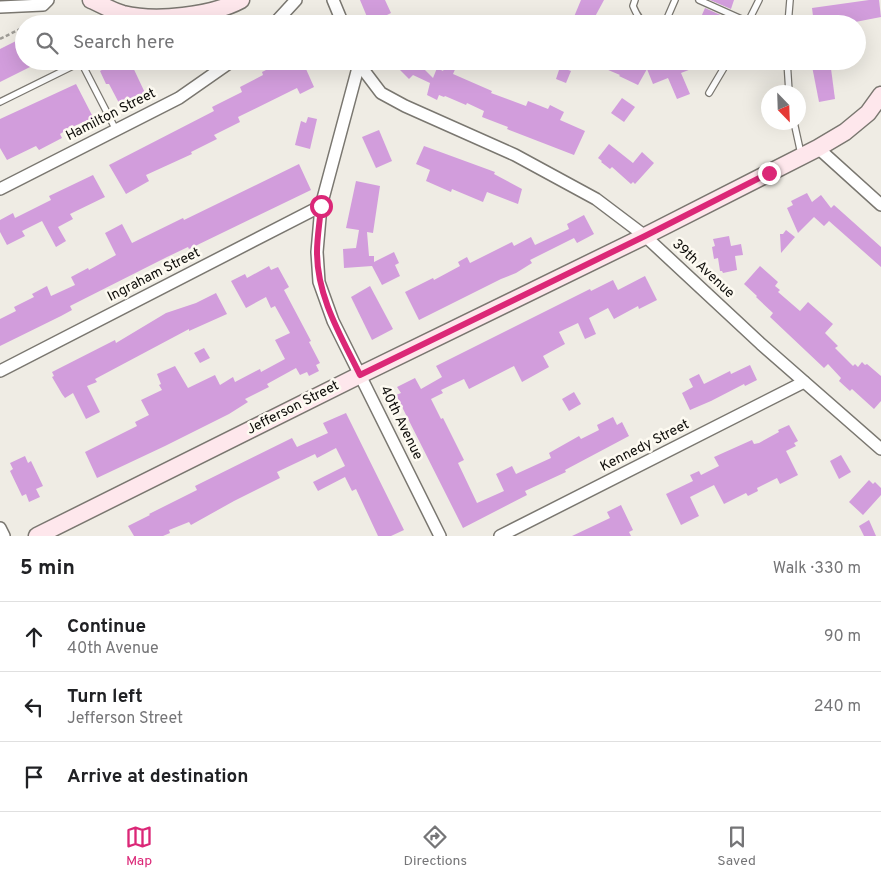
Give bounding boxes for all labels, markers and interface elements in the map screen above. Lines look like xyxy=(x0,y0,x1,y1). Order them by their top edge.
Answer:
search box xyxy=(15,15,866,70)
icon: search xyxy=(33,29,61,57)
text: Search here xyxy=(73,31,175,55)
street label: Hamilton Street xyxy=(63,85,159,145)
north arrow xyxy=(761,85,806,130)
route end xyxy=(758,162,781,185)
route start xyxy=(310,195,333,218)
street label: 39th Avenue xyxy=(668,236,738,302)
street label: Ingraham Street xyxy=(105,244,203,306)
street label: Jefferson Street xyxy=(244,377,342,439)
street label: 40th Avenue xyxy=(376,383,426,463)
street label: Kennedy Street xyxy=(598,416,692,476)
text: 5 min xyxy=(20,555,75,582)
text: Walk · 330 m xyxy=(773,559,861,579)
text: Continue xyxy=(67,615,146,639)
icon: ahead xyxy=(20,623,48,651)
text: 90 m xyxy=(824,627,861,647)
text: 40th Avenue xyxy=(67,639,159,659)
text: Turn left xyxy=(67,685,143,709)
icon: left xyxy=(20,693,48,721)
text: 240 m xyxy=(814,697,861,717)
text: Jefferson Street xyxy=(67,709,183,729)
icon: arrive xyxy=(20,763,48,791)
text: Arrive at destination xyxy=(67,765,248,789)
tab: Map xyxy=(125,823,153,870)
tab: Directions xyxy=(403,823,467,870)
tab: Saved xyxy=(717,823,756,870)

